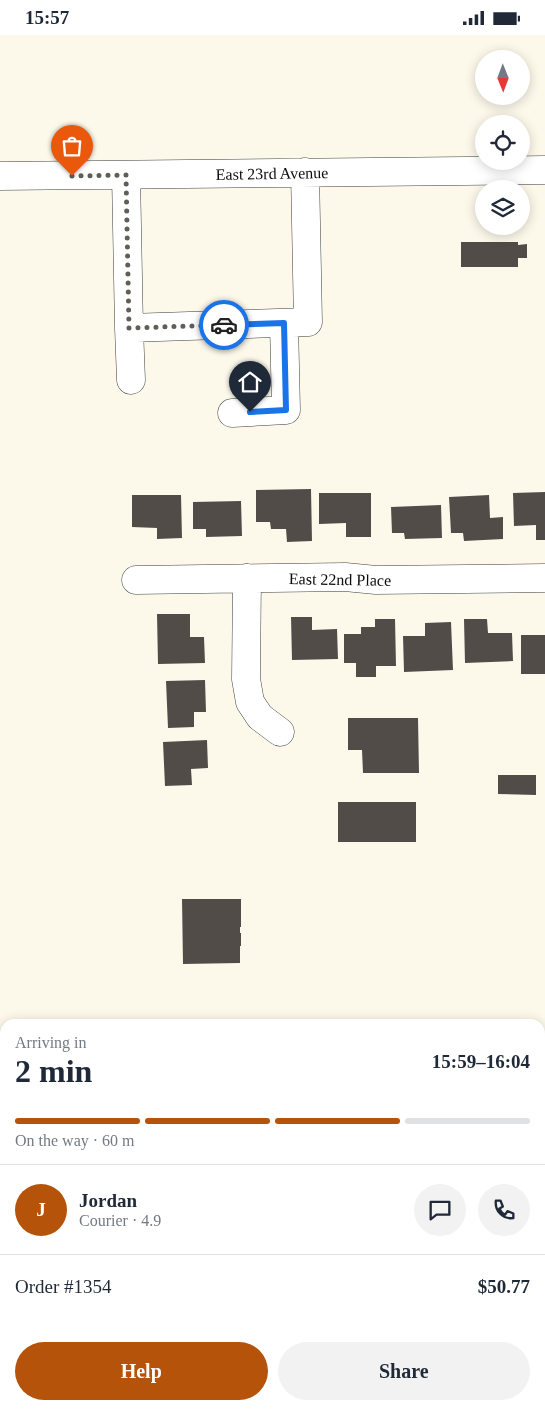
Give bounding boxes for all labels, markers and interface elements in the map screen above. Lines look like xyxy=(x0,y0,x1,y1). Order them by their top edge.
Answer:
text: 15:57 xyxy=(25,7,69,28)
north arrow xyxy=(475,50,530,105)
map controls xyxy=(475,50,530,235)
button: locate xyxy=(475,115,530,170)
pin xyxy=(51,125,93,176)
icon: bag xyxy=(58,132,86,160)
street label: East 23rd Avenue xyxy=(216,164,328,183)
button: layers xyxy=(475,180,530,235)
courier xyxy=(199,300,249,350)
icon: car xyxy=(210,311,238,339)
pin xyxy=(229,361,271,412)
icon: home xyxy=(236,368,264,396)
street label: East 22nd Place xyxy=(289,570,391,589)
text: Arriving in xyxy=(15,1034,87,1051)
text: 15:59–16:04 xyxy=(432,1051,530,1072)
text: 2 min xyxy=(15,1053,92,1089)
text: On the way · 60 m xyxy=(15,1132,135,1149)
button: chat xyxy=(414,1184,466,1236)
button: phone xyxy=(478,1184,530,1236)
text: Jordan xyxy=(79,1190,137,1211)
text: J xyxy=(36,1199,46,1220)
text: Courier · 4.9 xyxy=(79,1212,161,1229)
text: Order #1354 xyxy=(15,1276,112,1297)
text: $50.77 xyxy=(478,1276,530,1297)
button: Help xyxy=(15,1342,268,1400)
button: Share xyxy=(278,1342,530,1400)

